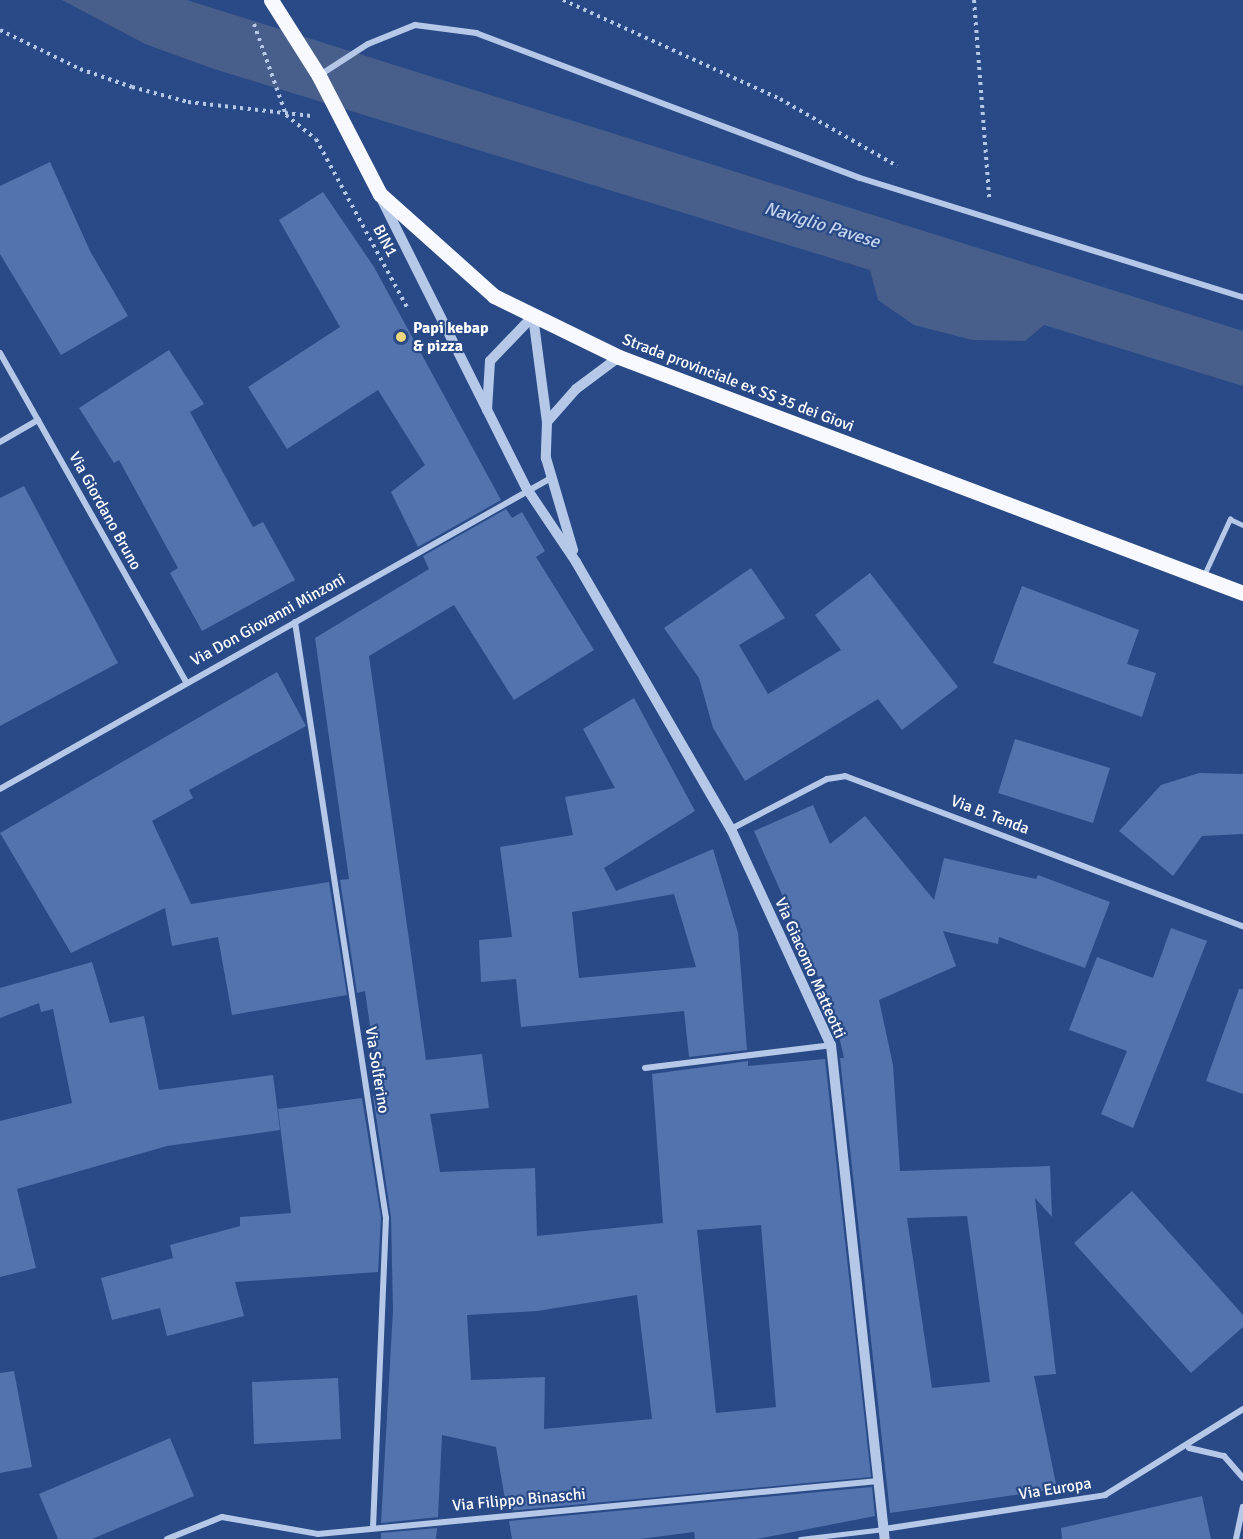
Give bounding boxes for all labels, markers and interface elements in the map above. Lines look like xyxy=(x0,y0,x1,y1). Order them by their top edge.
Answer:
water label: Naviglio Pavese xyxy=(762,197,882,253)
street label: BIN1 xyxy=(369,222,401,260)
place label: Papi kebap & pizza xyxy=(413,318,489,356)
marker: Papi kebap & pizza xyxy=(394,330,408,344)
street label: Strada provinciale ex SS 35 dei Giovi xyxy=(619,330,857,436)
street label: Via Giordano Bruno xyxy=(65,449,145,573)
street label: Via Don Giovanni Minzoni xyxy=(187,569,349,671)
street label: Via B. Tenda xyxy=(948,791,1032,839)
street label: Via Giacomo Matteotti xyxy=(770,895,850,1041)
street label: Via Solferino xyxy=(361,1025,393,1115)
street label: Via Europa xyxy=(1017,1474,1093,1504)
street label: Via Filippo Binaschi xyxy=(451,1485,587,1515)

